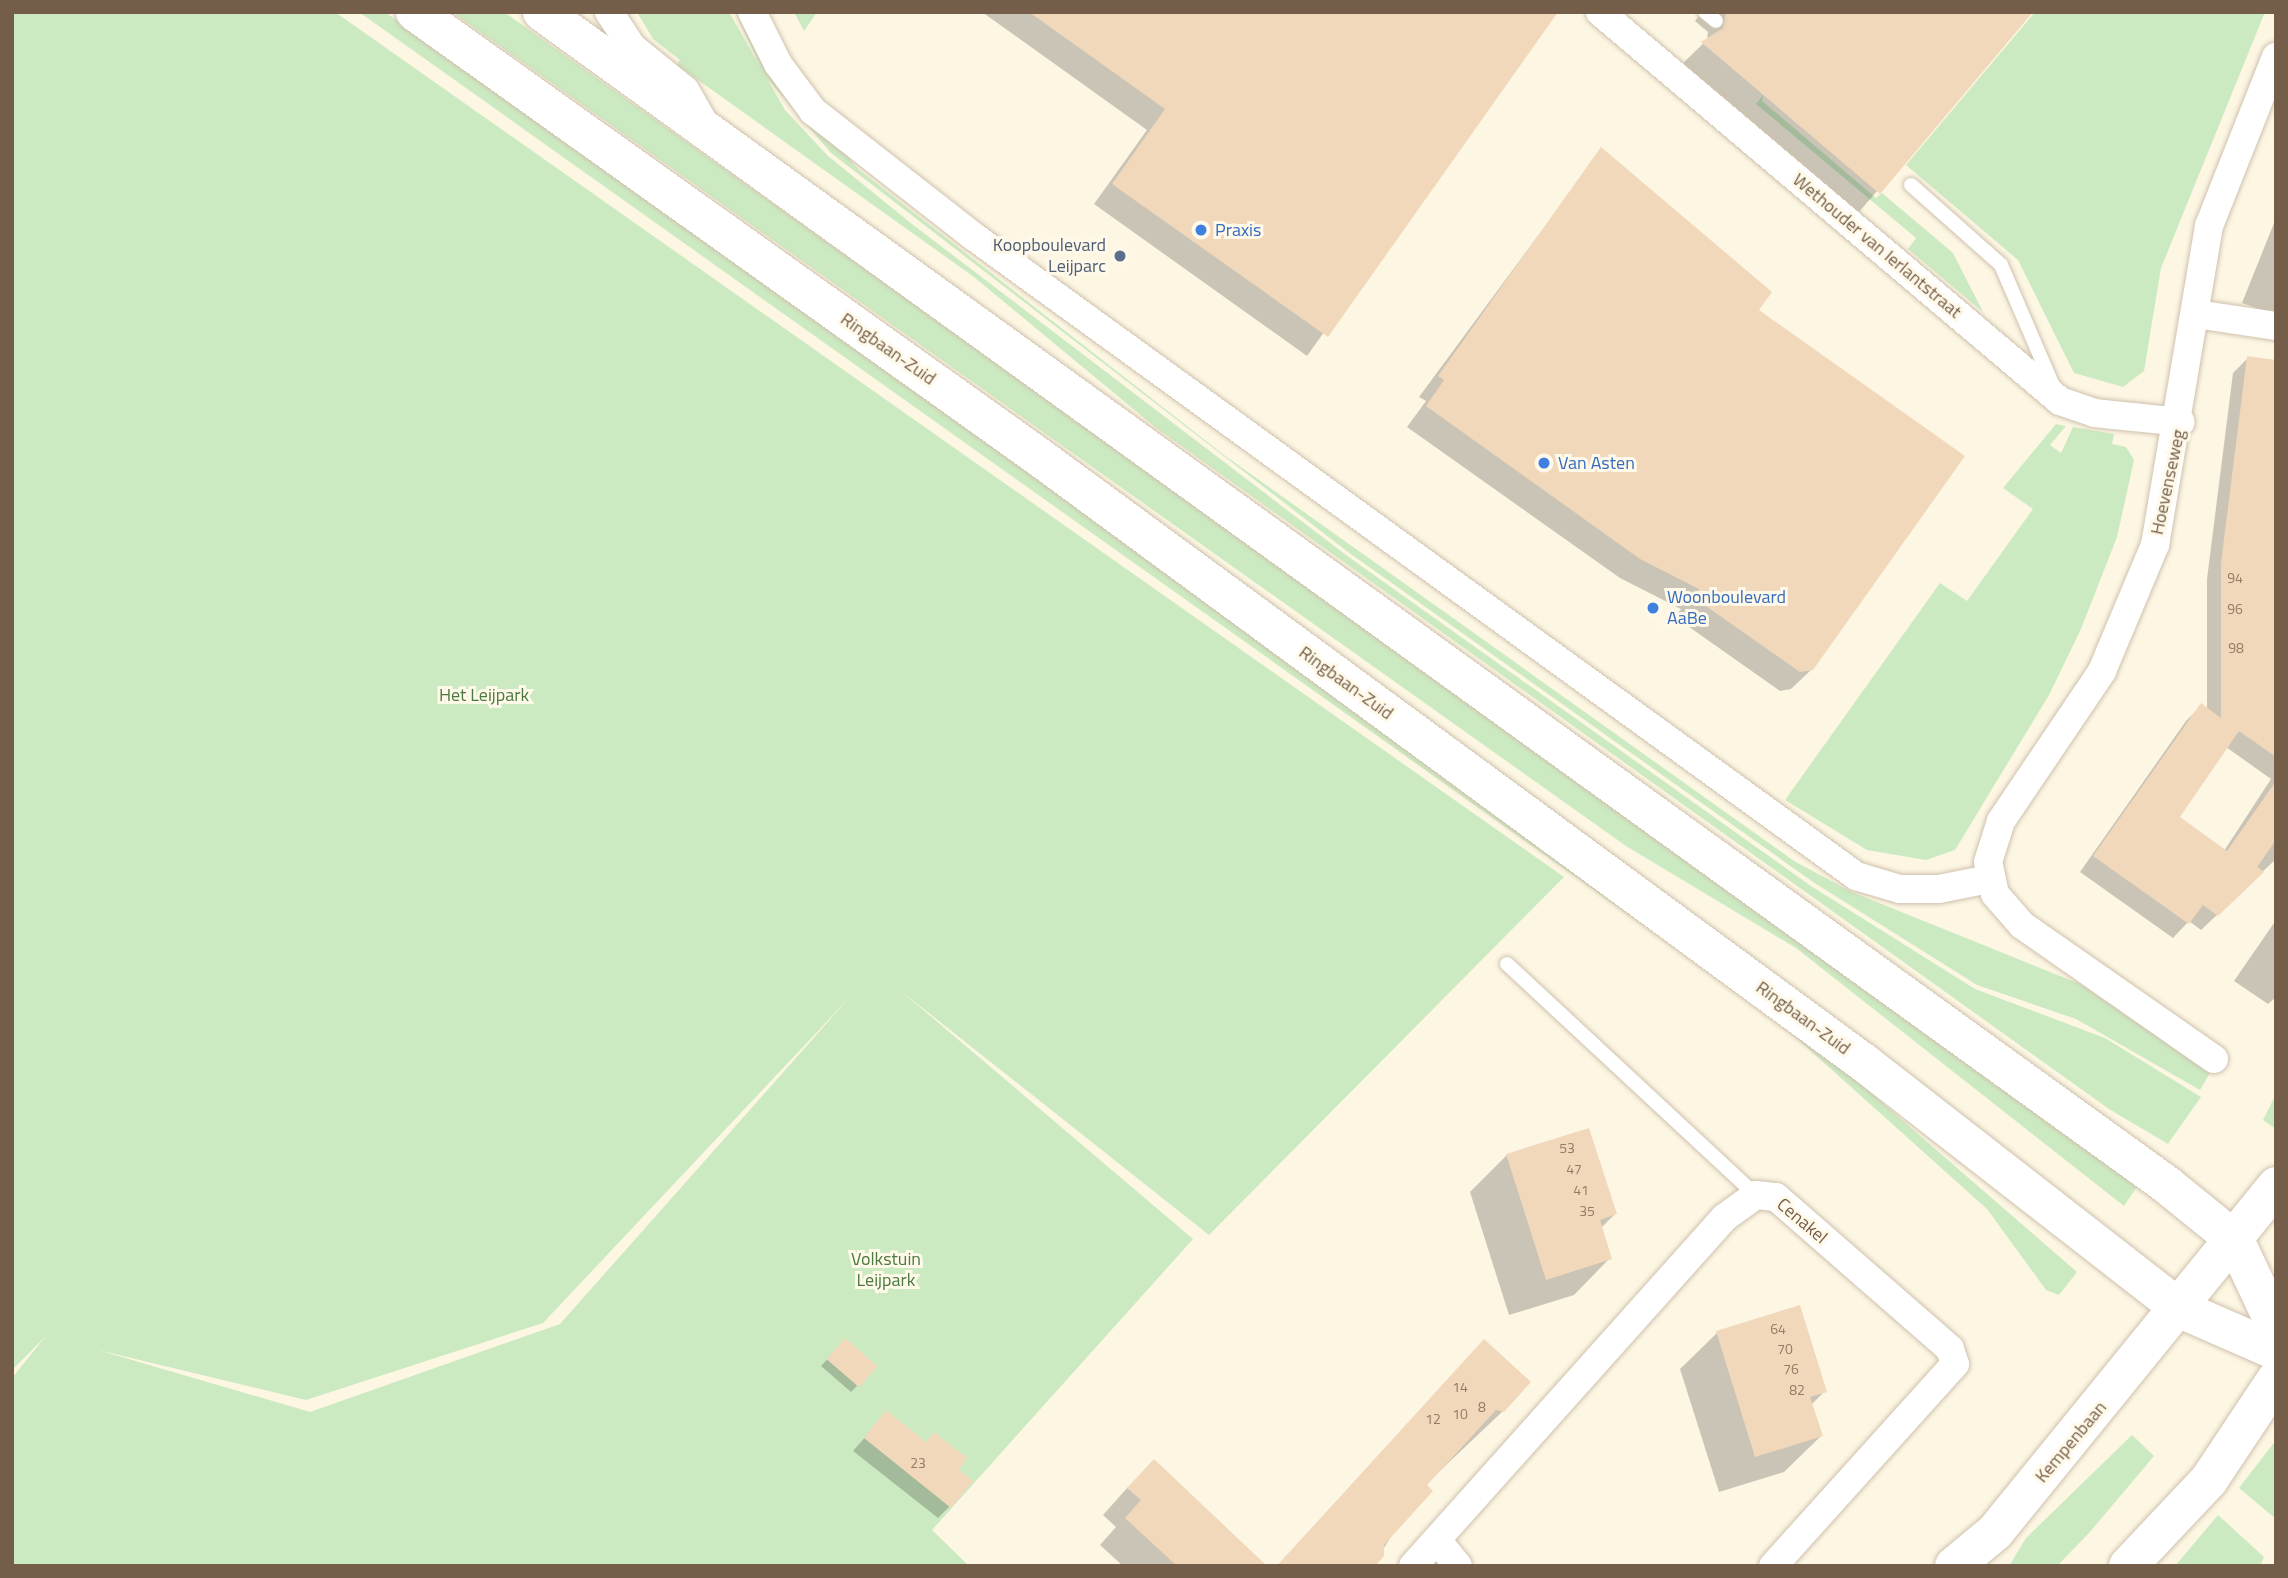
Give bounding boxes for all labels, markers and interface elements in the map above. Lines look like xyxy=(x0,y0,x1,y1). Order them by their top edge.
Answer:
street label: Wethouder van Ierlantstraat xyxy=(1788,169,1966,323)
place label: Praxis xyxy=(1215,219,1261,241)
marker: Praxis xyxy=(1193,222,1209,238)
place label: Koopboulevard Leijparc xyxy=(993,235,1106,278)
marker: Koopboulevard Leijparc xyxy=(1112,248,1128,264)
street label: Ringbaan-Zuid xyxy=(836,308,940,390)
street label: Hoevenseweg xyxy=(2146,427,2190,537)
place label: Van Asten xyxy=(1558,452,1635,474)
marker: Van Asten xyxy=(1536,455,1552,471)
house number: 94 xyxy=(2227,570,2243,586)
place label: Woonboulevard AaBe xyxy=(1667,587,1786,630)
marker: Woonboulevard AaBe xyxy=(1645,600,1661,616)
house number: 96 xyxy=(2227,601,2243,617)
house number: 98 xyxy=(2228,640,2244,656)
street label: Ringbaan-Zuid xyxy=(1295,642,1397,724)
park label: Het Leijpark xyxy=(439,684,529,706)
street label: Ringbaan-Zuid xyxy=(1752,977,1854,1059)
house number: 53 xyxy=(1559,1140,1575,1156)
house number: 47 xyxy=(1566,1161,1582,1177)
house number: 41 xyxy=(1573,1182,1589,1198)
street label: Cenakel xyxy=(1772,1194,1832,1248)
house number: 35 xyxy=(1579,1203,1595,1219)
park label: Volkstuin Leijpark xyxy=(851,1249,921,1292)
house number: 64 xyxy=(1770,1321,1786,1337)
house number: 70 xyxy=(1777,1341,1793,1357)
house number: 76 xyxy=(1783,1361,1799,1377)
house number: 14 xyxy=(1452,1379,1468,1395)
house number: 82 xyxy=(1789,1382,1805,1398)
street label: Kempenbaan xyxy=(2031,1397,2111,1487)
house number: 8 xyxy=(1478,1399,1486,1415)
house number: 10 xyxy=(1452,1406,1468,1422)
house number: 12 xyxy=(1425,1411,1441,1427)
house number: 23 xyxy=(910,1455,926,1471)

